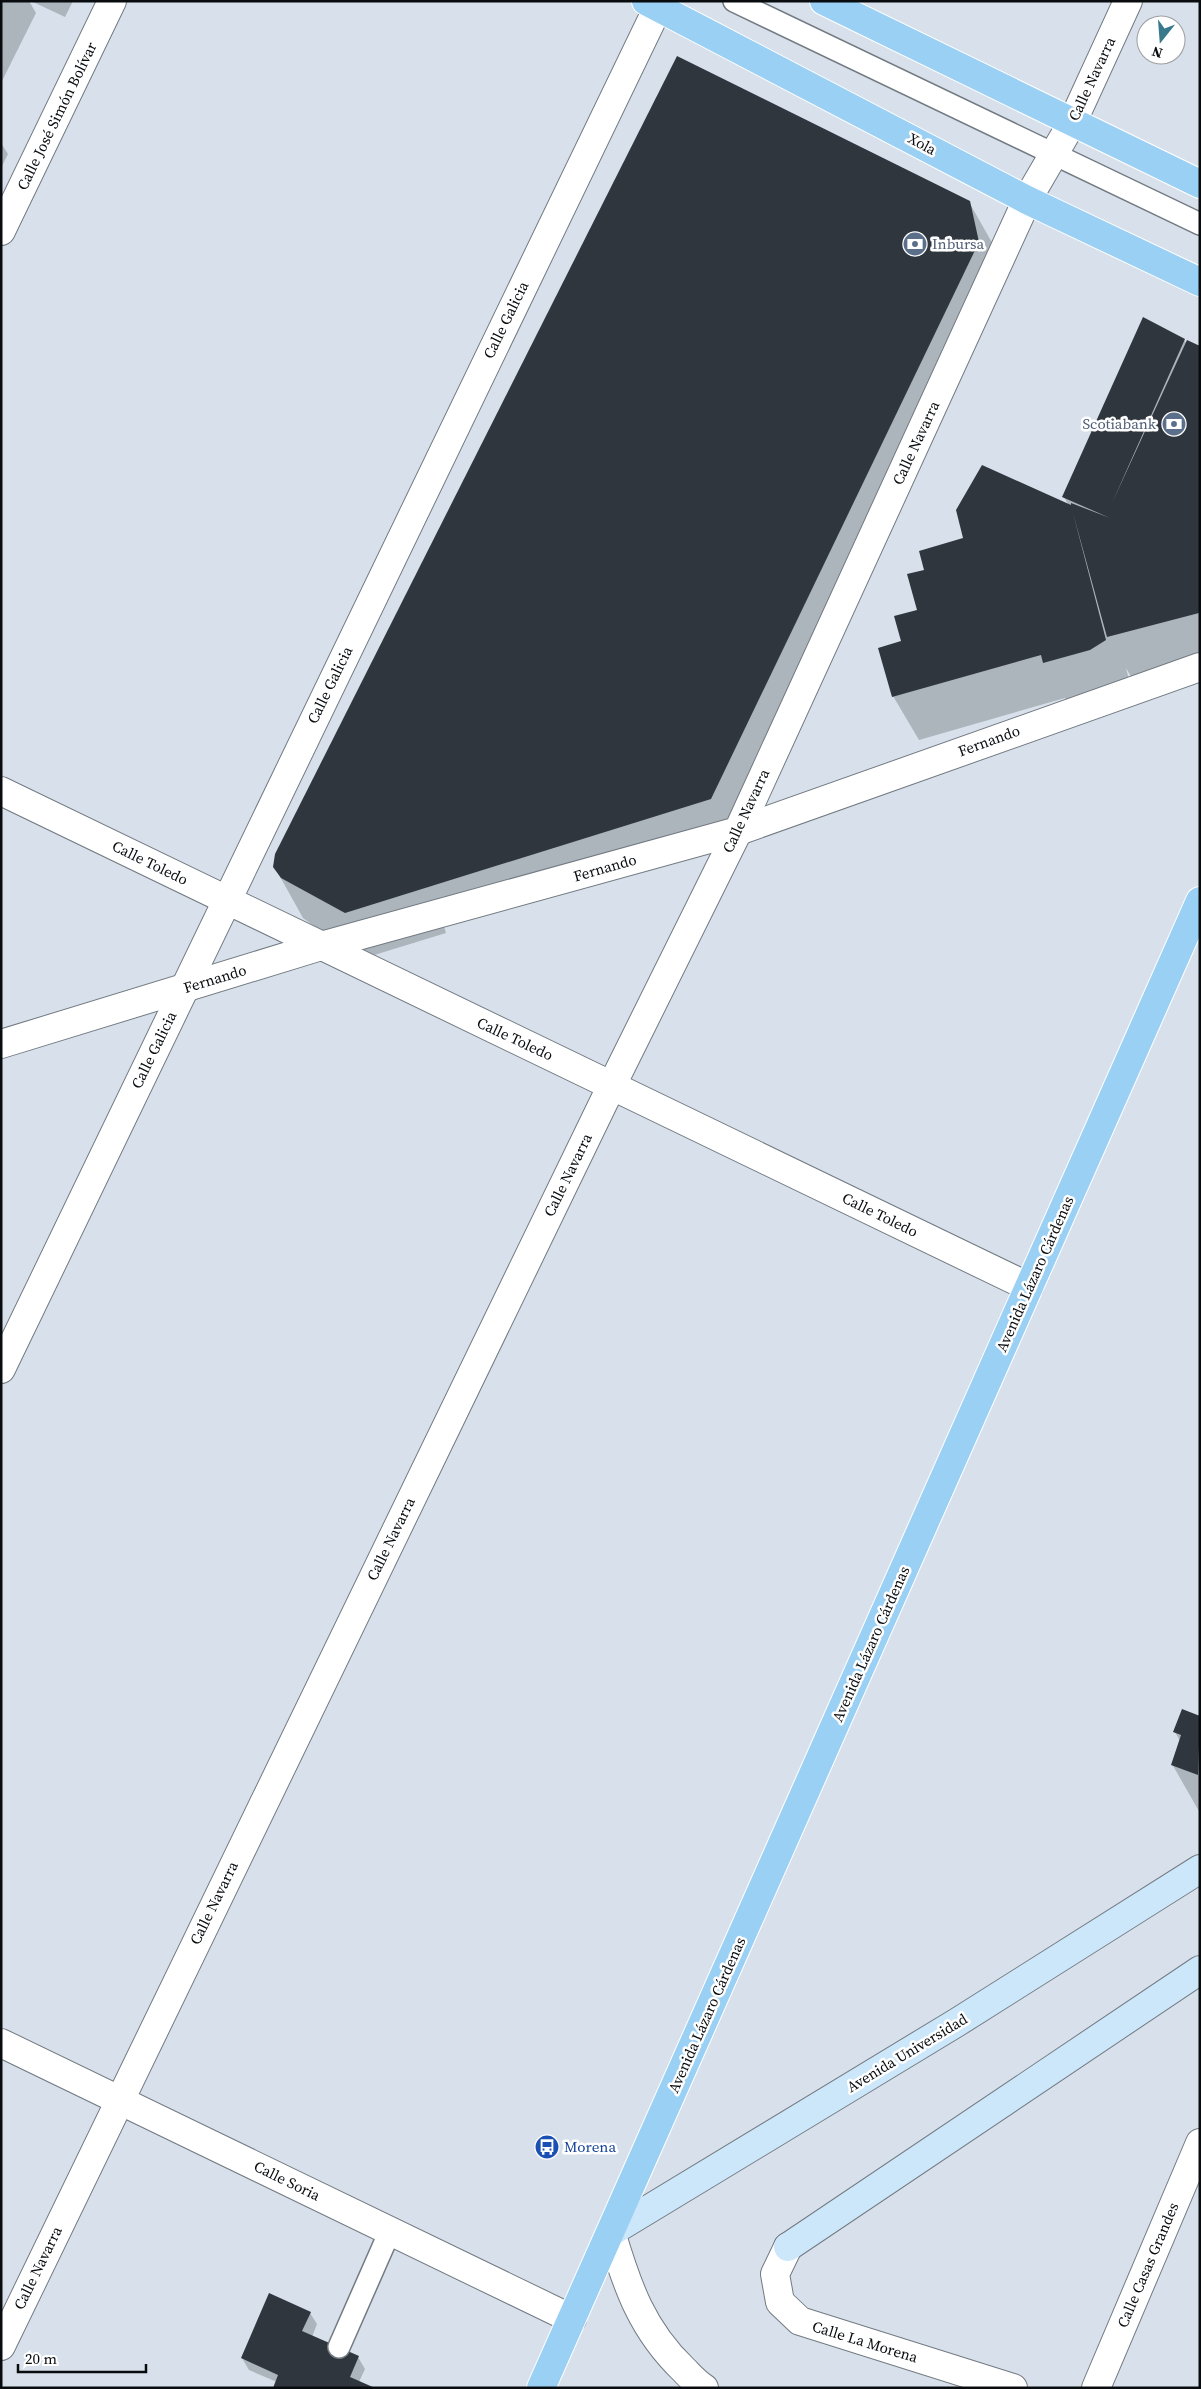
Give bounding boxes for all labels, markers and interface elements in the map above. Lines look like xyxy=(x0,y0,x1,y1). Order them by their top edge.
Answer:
north arrow xyxy=(1136,15,1186,65)
street label: Calle Navarra xyxy=(1063,33,1120,124)
street label: Calle José Simón Bolívar xyxy=(12,38,102,193)
text: N xyxy=(1149,41,1165,63)
street label: Xola xyxy=(904,127,940,160)
bank icon: Inbursa xyxy=(902,231,928,257)
place label: Inbursa xyxy=(932,233,985,254)
street label: Calle Galicia xyxy=(478,277,533,362)
street label: Calle Navarra xyxy=(887,397,944,488)
bank icon: Scotiabank xyxy=(1161,411,1187,437)
place label: Scotiabank xyxy=(1082,413,1157,434)
street label: Calle Galicia xyxy=(302,642,357,727)
street label: Fernando xyxy=(955,720,1023,761)
street label: Calle Navarra xyxy=(717,765,774,856)
street label: Calle Toledo xyxy=(109,835,192,890)
street label: Fernando xyxy=(571,849,639,887)
street label: Fernando xyxy=(181,959,249,998)
street label: Calle Galicia xyxy=(126,1007,181,1092)
street label: Calle Toledo xyxy=(474,1012,557,1065)
street label: Calle Navarra xyxy=(538,1129,597,1220)
street label: Calle Toledo xyxy=(839,1187,922,1242)
street label: Avenida Lázaro Cárdenas xyxy=(991,1193,1078,1355)
street label: Calle Navarra xyxy=(361,1493,420,1584)
street label: Avenida Lázaro Cárdenas xyxy=(827,1563,914,1725)
street label: Calle Navarra xyxy=(184,1857,243,1948)
street label: Avenida Lázaro Cárdenas xyxy=(663,1934,750,2096)
street label: Avenida Universidad xyxy=(842,2008,971,2097)
bus stop icon: Morena xyxy=(534,2134,560,2160)
place label: Morena xyxy=(564,2136,616,2157)
street label: Calle Soria xyxy=(250,2155,324,2206)
street label: Calle Casas Grandes xyxy=(1112,2199,1183,2331)
street label: Calle Navarra xyxy=(8,2222,67,2313)
street label: Calle La Morena xyxy=(810,2316,921,2368)
scale bar xyxy=(18,2342,145,2374)
text: 20 m xyxy=(25,2348,57,2369)

